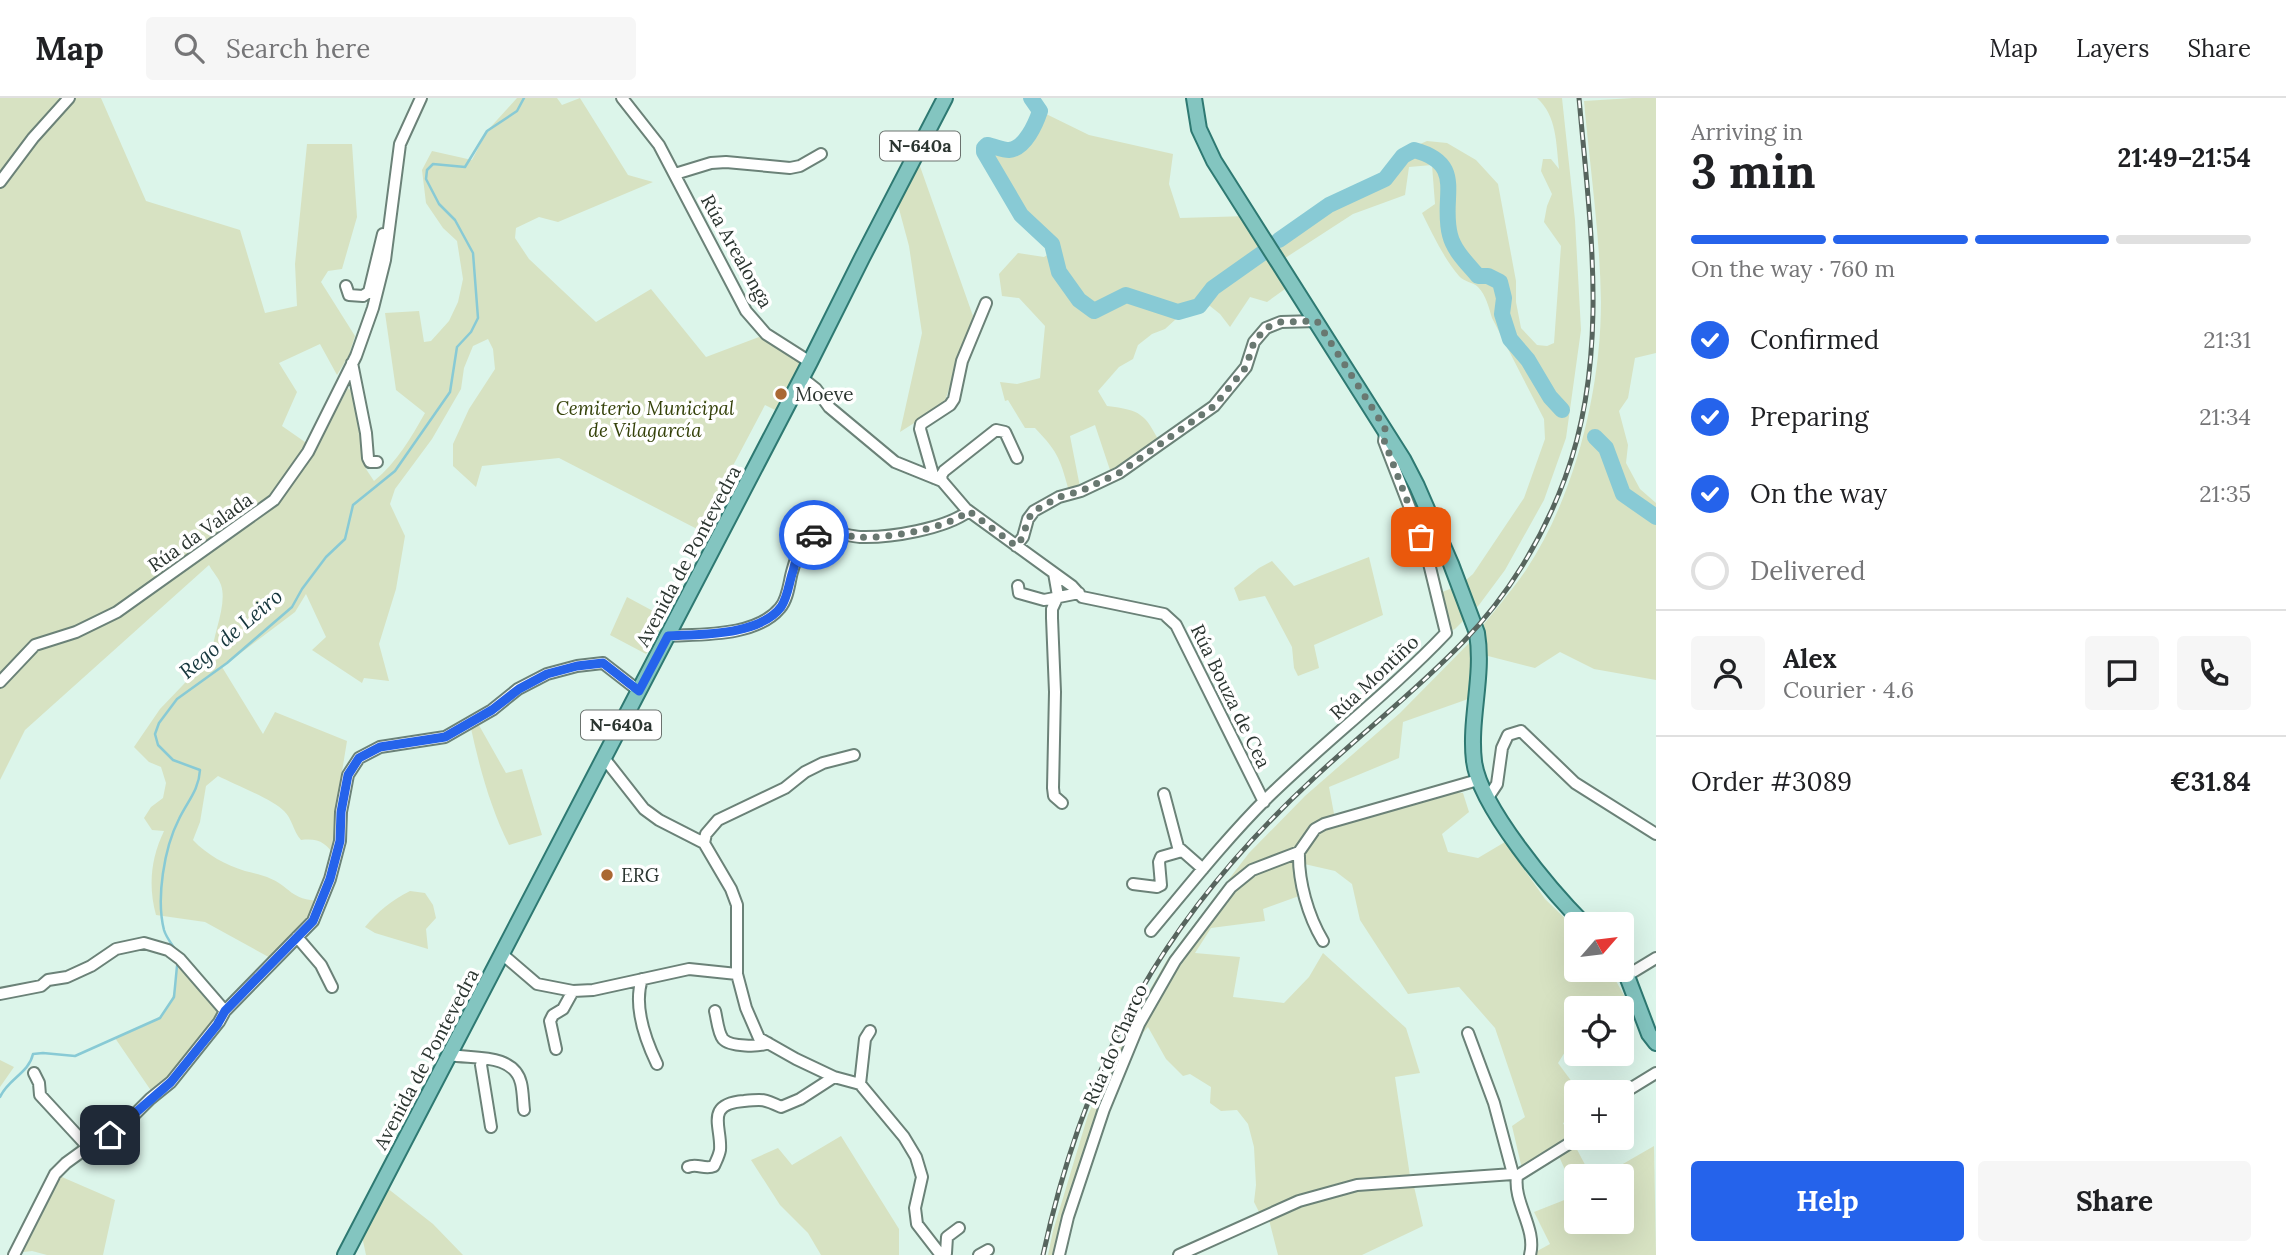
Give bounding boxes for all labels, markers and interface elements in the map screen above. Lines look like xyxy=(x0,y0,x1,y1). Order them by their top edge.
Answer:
search box xyxy=(146,17,636,80)
text: Map xyxy=(35,27,104,69)
icon: search xyxy=(170,29,208,67)
text: Search here xyxy=(226,32,370,65)
text: Map xyxy=(1989,33,2038,64)
text: Layers xyxy=(2076,33,2149,64)
text: Share xyxy=(2187,33,2251,64)
text: Arriving in xyxy=(1691,117,1803,146)
road number: N-640a xyxy=(880,131,960,160)
text: 21:49–21:54 xyxy=(2118,141,2251,174)
text: 3 min xyxy=(1691,142,1816,201)
street label: Rúa Arealonga xyxy=(696,190,778,312)
text: On the way · 760 m xyxy=(1691,254,1895,283)
icon: check xyxy=(1691,321,1729,359)
text: Confirmed xyxy=(1750,323,1879,356)
text: 21:31 xyxy=(2203,325,2251,354)
place label: Moeve xyxy=(795,382,853,406)
marker: Moeve xyxy=(773,386,789,402)
park label: Cemiterio Municipal de Vilagarcía xyxy=(556,396,735,442)
icon: check xyxy=(1691,398,1729,436)
text: Preparing xyxy=(1750,400,1869,433)
text: 21:34 xyxy=(2199,402,2251,431)
street label: Avenida de Pontevedra xyxy=(630,461,746,651)
icon: check xyxy=(1691,475,1729,513)
text: On the way xyxy=(1750,477,1887,510)
text: 21:35 xyxy=(2199,479,2251,508)
street label: Rúa da Valada xyxy=(143,487,257,577)
courier xyxy=(779,500,849,570)
pin xyxy=(1391,507,1451,567)
icon: car xyxy=(795,516,833,554)
icon: bag xyxy=(1402,518,1440,556)
text: Delivered xyxy=(1750,554,1866,587)
water label: Rego de Leiro xyxy=(173,583,288,685)
street label: Rúa Bouza de Cea xyxy=(1186,620,1276,772)
street label: Rúa Montiño xyxy=(1324,630,1424,724)
button: person xyxy=(1691,636,1765,710)
button: chat xyxy=(2085,636,2159,710)
button: phone xyxy=(2177,636,2251,710)
text: Alex xyxy=(1783,642,1837,675)
text: Courier · 4.6 xyxy=(1783,675,1914,704)
road number: N-640a xyxy=(581,710,661,740)
text: Order #3089 xyxy=(1691,765,1852,798)
text: €31.84 xyxy=(2170,765,2251,798)
place label: ERG xyxy=(621,863,660,887)
marker: ERG xyxy=(599,867,615,883)
north arrow xyxy=(1564,912,1634,982)
map controls xyxy=(1564,912,1634,1234)
street label: Avenida de Pontevedra xyxy=(368,964,484,1154)
street label: Rúa do Charco xyxy=(1078,980,1152,1108)
button: locate xyxy=(1564,996,1634,1066)
button: + xyxy=(1564,1080,1634,1150)
pin xyxy=(80,1105,140,1165)
icon: home xyxy=(91,1116,129,1154)
button: Help xyxy=(1691,1161,1964,1241)
button: Share xyxy=(1978,1161,2251,1241)
button: − xyxy=(1564,1164,1634,1234)

